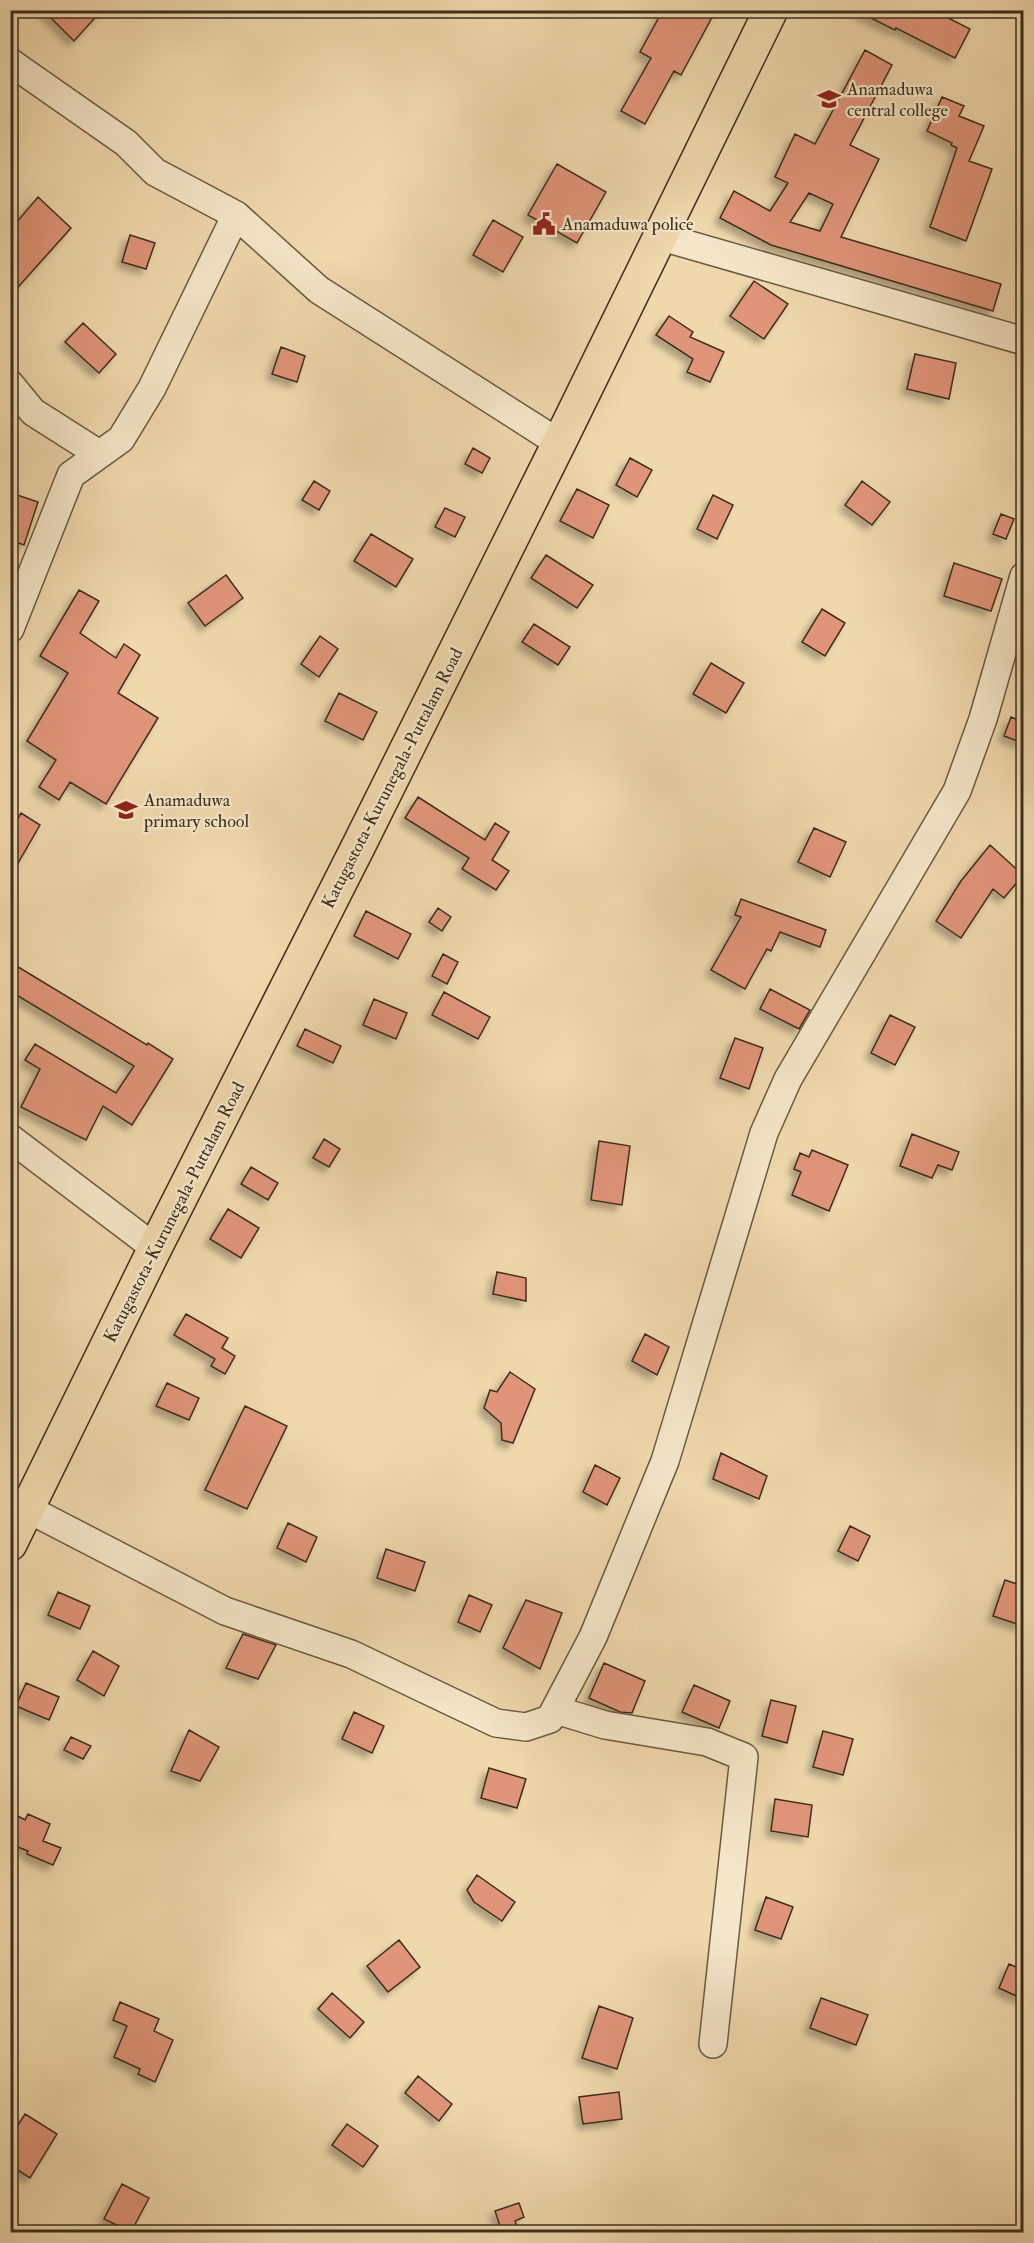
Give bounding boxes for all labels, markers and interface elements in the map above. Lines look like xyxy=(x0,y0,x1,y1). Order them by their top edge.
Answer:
place label: Anamaduwa central college xyxy=(846,78,949,122)
school or university icon: Anamaduwa central college xyxy=(816,86,842,112)
public building icon: Anamaduwa police xyxy=(531,211,557,237)
place label: Anamaduwa police xyxy=(561,213,694,236)
street label: Katugastota-Kurunegala-Puttalam Road xyxy=(317,644,468,912)
place label: Anamaduwa primary school xyxy=(143,789,249,833)
school or university icon: Anamaduwa primary school xyxy=(113,797,139,823)
street label: Katugastota-Kurunegala-Puttalam Road xyxy=(99,1078,250,1346)

